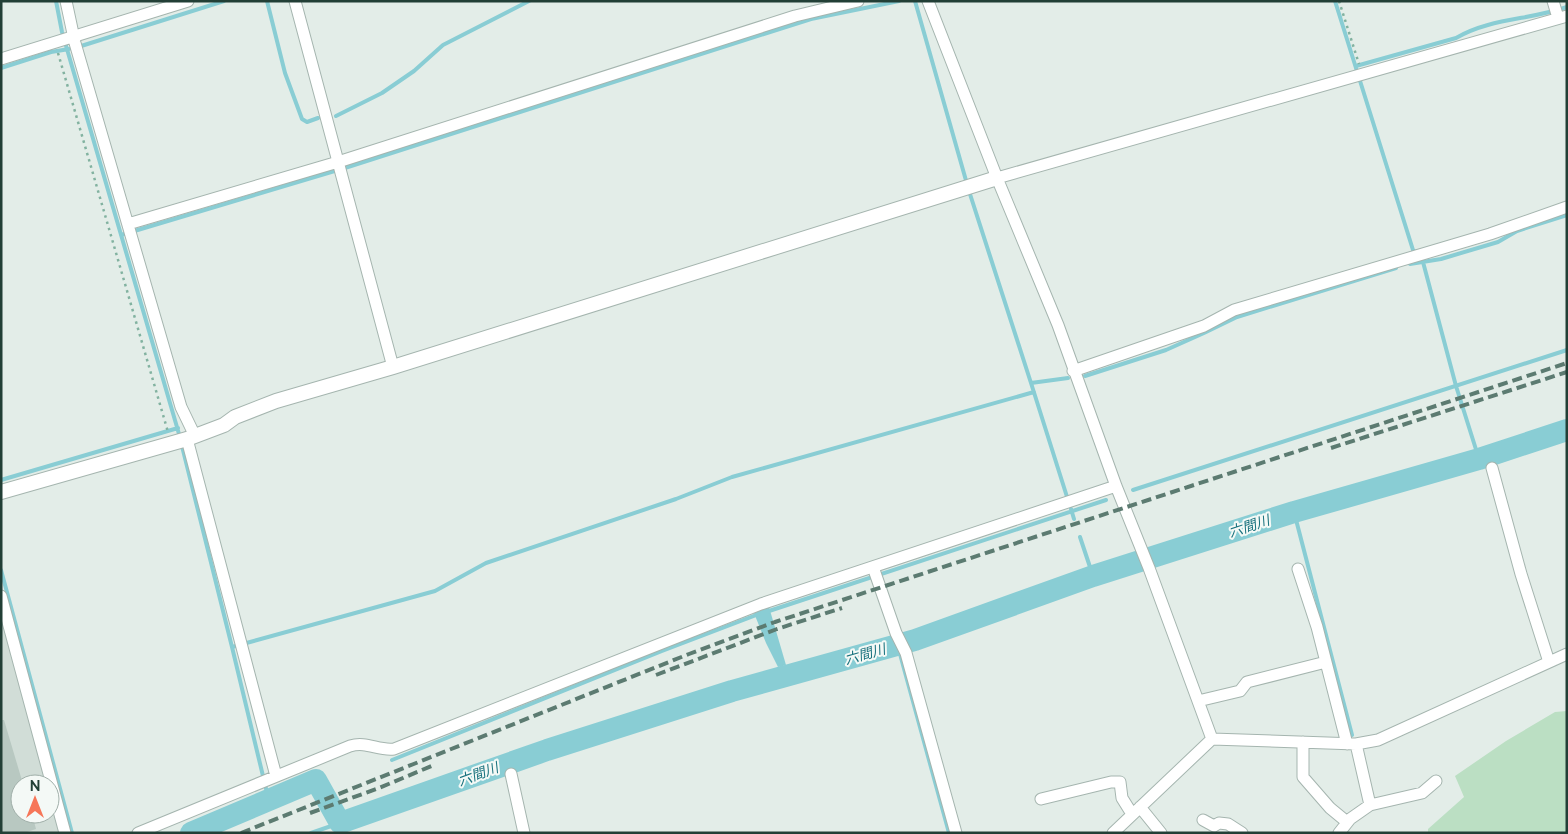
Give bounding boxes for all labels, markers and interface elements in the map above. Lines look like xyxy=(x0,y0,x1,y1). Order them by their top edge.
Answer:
water label: 六間川 xyxy=(1227,511,1273,540)
water label: 六間川 xyxy=(843,640,889,667)
water label: 六間川 xyxy=(456,759,502,789)
north arrow xyxy=(10,774,60,824)
text: N xyxy=(30,778,40,794)

